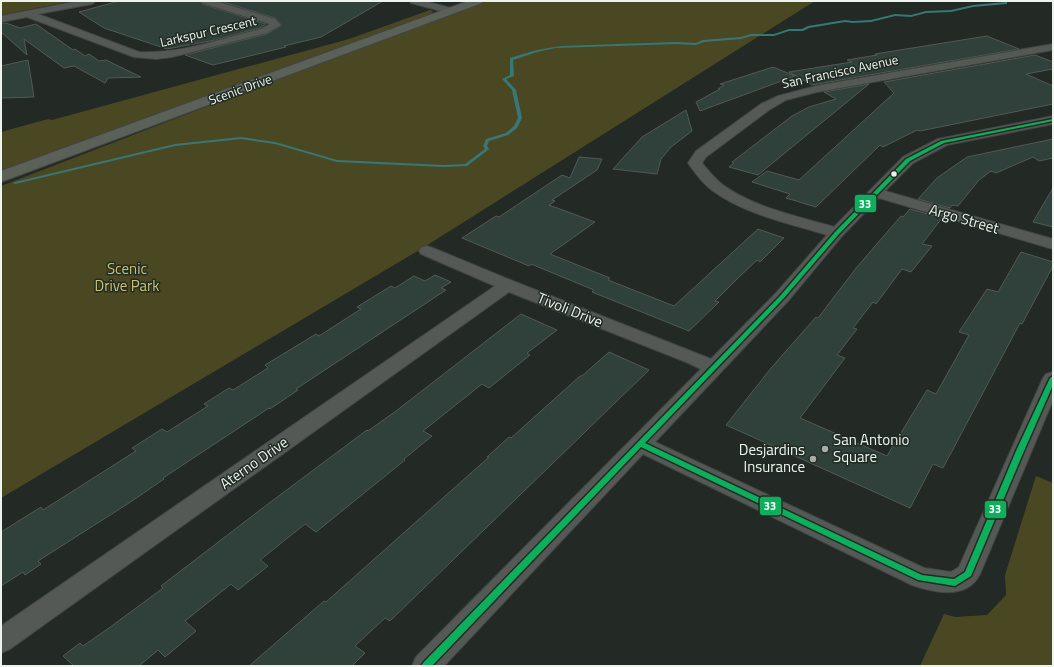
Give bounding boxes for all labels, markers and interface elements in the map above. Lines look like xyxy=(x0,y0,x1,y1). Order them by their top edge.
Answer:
street label: Larkspur Crescent xyxy=(158,10,259,52)
street label: San Francisco Avenue xyxy=(780,49,900,93)
street label: Scenic Drive xyxy=(206,68,274,110)
unlabelled marker xyxy=(889,169,899,179)
line badge: 33 xyxy=(854,194,877,213)
text: 33 xyxy=(859,196,871,212)
street label: Argo Street xyxy=(927,198,1002,240)
park label: Scenic Drive Park xyxy=(95,257,159,297)
street label: Tivoli Drive xyxy=(534,286,606,333)
place label: San Antonio Square xyxy=(833,428,909,468)
street label: Aterno Drive xyxy=(215,431,293,495)
place label: Desjardins Insurance xyxy=(739,438,805,478)
marker: San Antonio Square xyxy=(820,444,830,454)
marker: Desjardins Insurance xyxy=(808,454,818,464)
line badge: 33 xyxy=(759,496,782,516)
text: 33 xyxy=(764,498,776,514)
line badge: 33 xyxy=(984,500,1007,519)
text: 33 xyxy=(989,501,1001,517)

